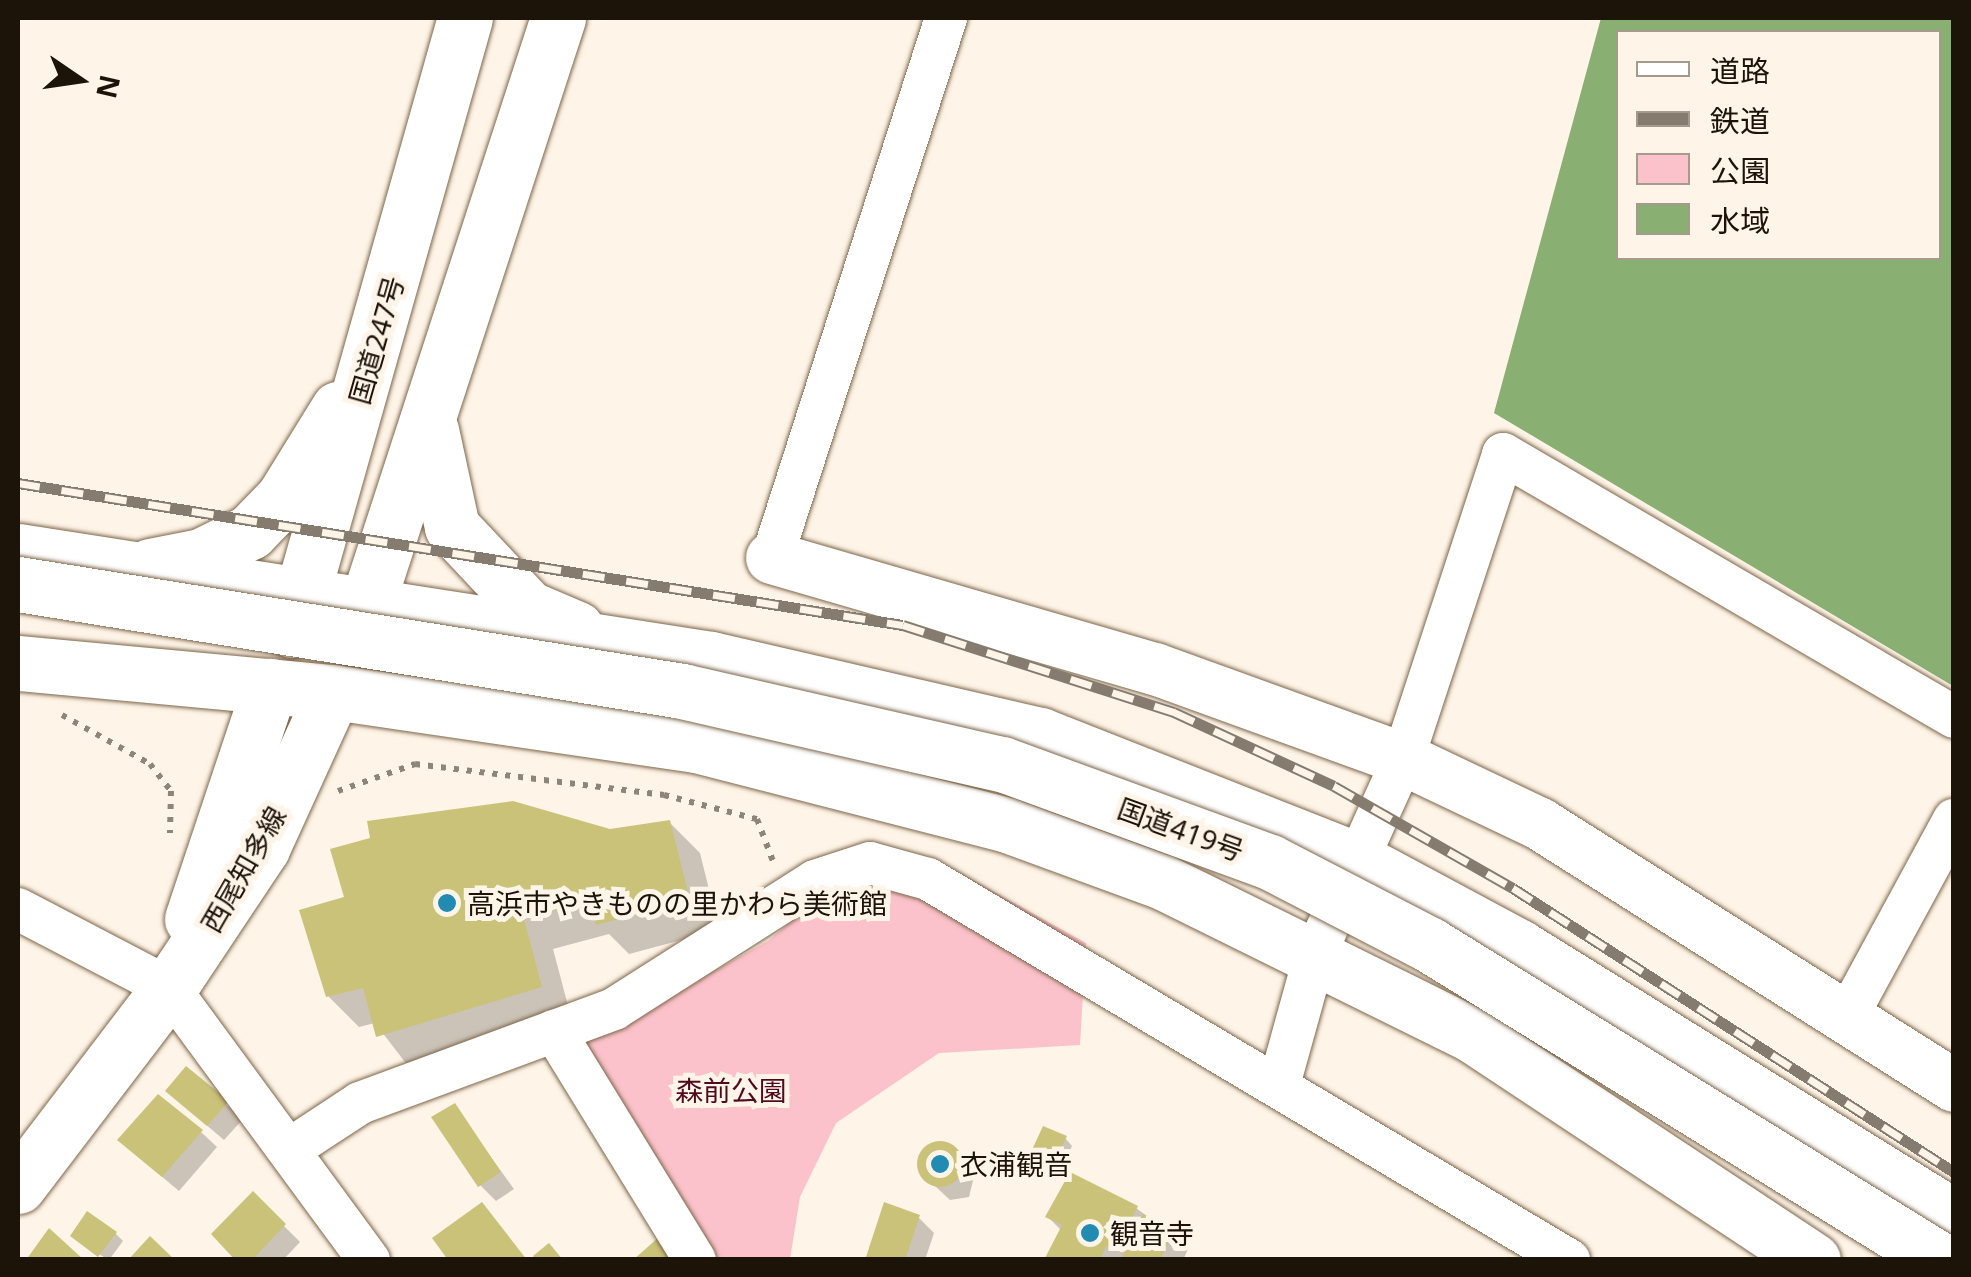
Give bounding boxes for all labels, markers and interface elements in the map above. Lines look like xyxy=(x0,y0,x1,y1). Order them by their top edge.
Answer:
north arrow xyxy=(30,30,130,130)
legend xyxy=(1616,30,1941,260)
text: 道路 xyxy=(1710,50,1770,91)
text: N xyxy=(88,71,130,102)
text: 鉄道 xyxy=(1710,100,1770,141)
text: 公園 xyxy=(1710,150,1770,191)
text: 水域 xyxy=(1710,200,1770,241)
street label: 国道247号 xyxy=(342,272,410,408)
street label: 国道419号 xyxy=(1113,791,1249,867)
street label: 西尾知多線 xyxy=(193,800,293,938)
place label: 高浜市やきものの里かわら美術館 xyxy=(467,886,887,920)
marker: 高浜市やきものの里かわら美術館 xyxy=(436,892,458,914)
park label: 森前公園 xyxy=(675,1073,787,1107)
place label: 衣浦観音 xyxy=(960,1147,1072,1181)
marker: 衣浦観音 xyxy=(929,1153,951,1175)
place label: 観音寺 xyxy=(1110,1216,1194,1250)
marker: 観音寺 xyxy=(1079,1222,1101,1244)

